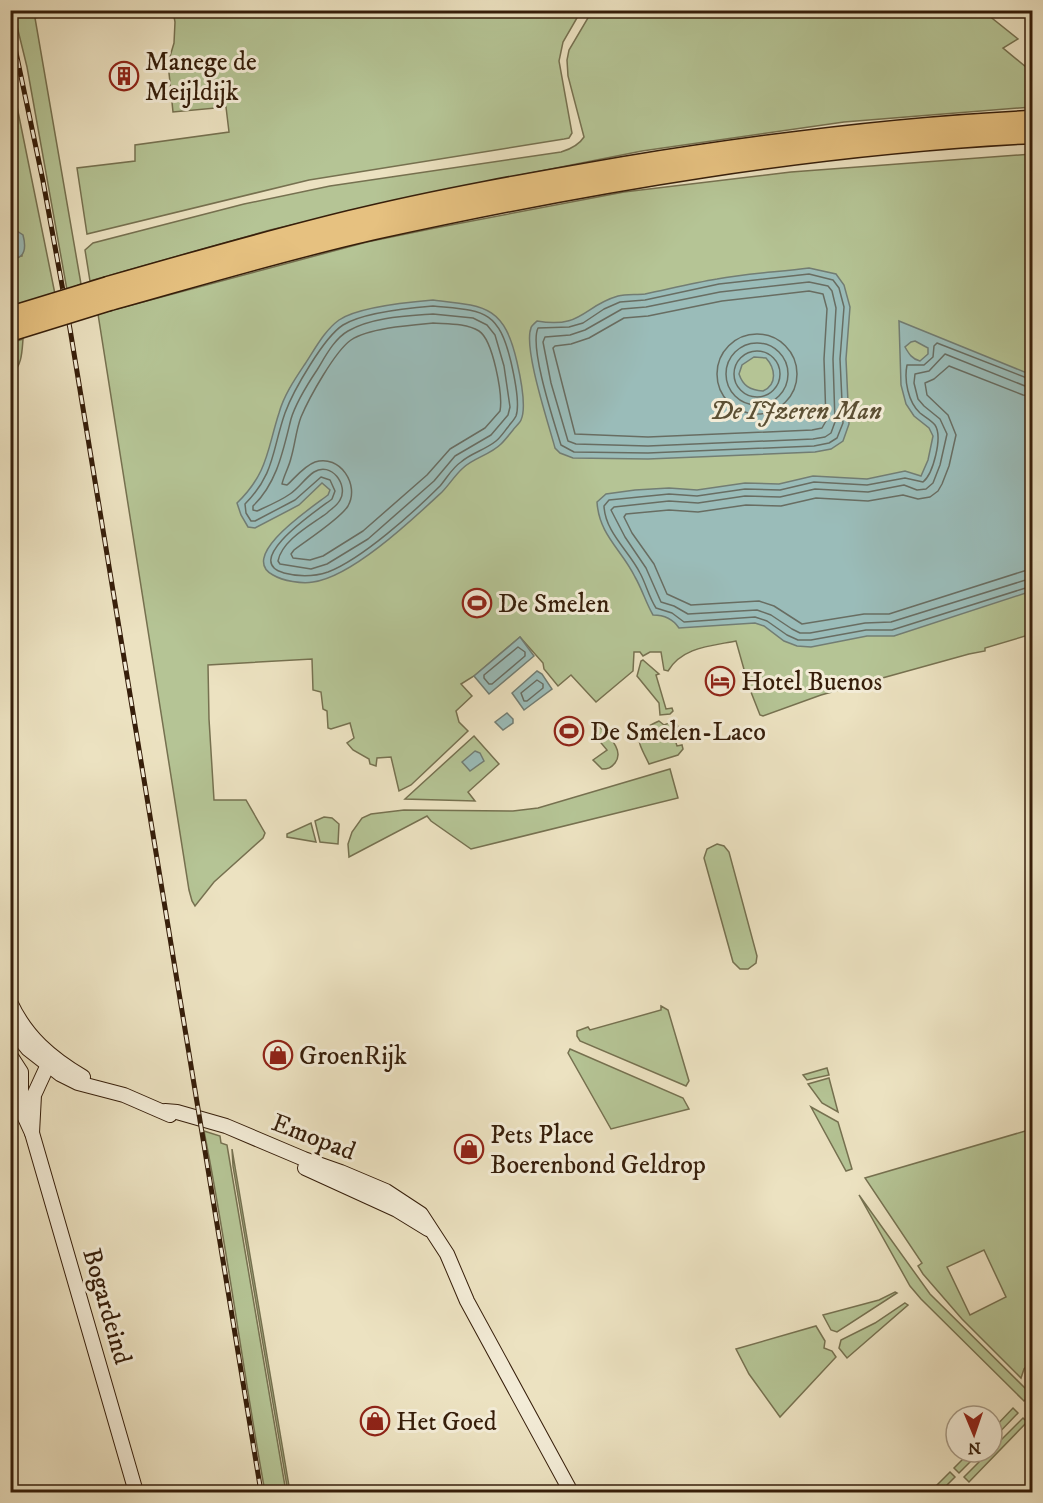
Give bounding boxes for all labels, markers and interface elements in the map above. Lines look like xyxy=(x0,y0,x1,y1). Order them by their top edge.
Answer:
place label: Manege de Meijldijk xyxy=(145,46,257,109)
building icon: Manege de Meijldijk xyxy=(108,60,140,92)
park label: De IJzeren Man xyxy=(710,395,882,428)
sports icon: De Smelen xyxy=(461,587,493,619)
place label: De Smelen xyxy=(498,588,610,621)
hotel icon: Hotel Buenos xyxy=(704,665,736,697)
place label: Hotel Buenos xyxy=(741,666,882,699)
sports icon: De Smelen-Laco xyxy=(553,715,585,747)
place label: De Smelen-Laco xyxy=(590,716,766,749)
shop icon: GroenRijk xyxy=(262,1039,294,1071)
place label: GroenRijk xyxy=(299,1040,407,1073)
street label: Emopad xyxy=(267,1106,360,1169)
place label: Pets Place Boerenbond Geldrop xyxy=(490,1119,706,1182)
shop icon: Pets Place Boerenbond Geldrop xyxy=(453,1133,485,1165)
street label: Bogardeind xyxy=(74,1245,139,1368)
north arrow xyxy=(944,1404,1004,1464)
shop icon: Het Goed xyxy=(359,1405,391,1437)
place label: Het Goed xyxy=(396,1406,497,1439)
text: N xyxy=(968,1438,981,1458)

